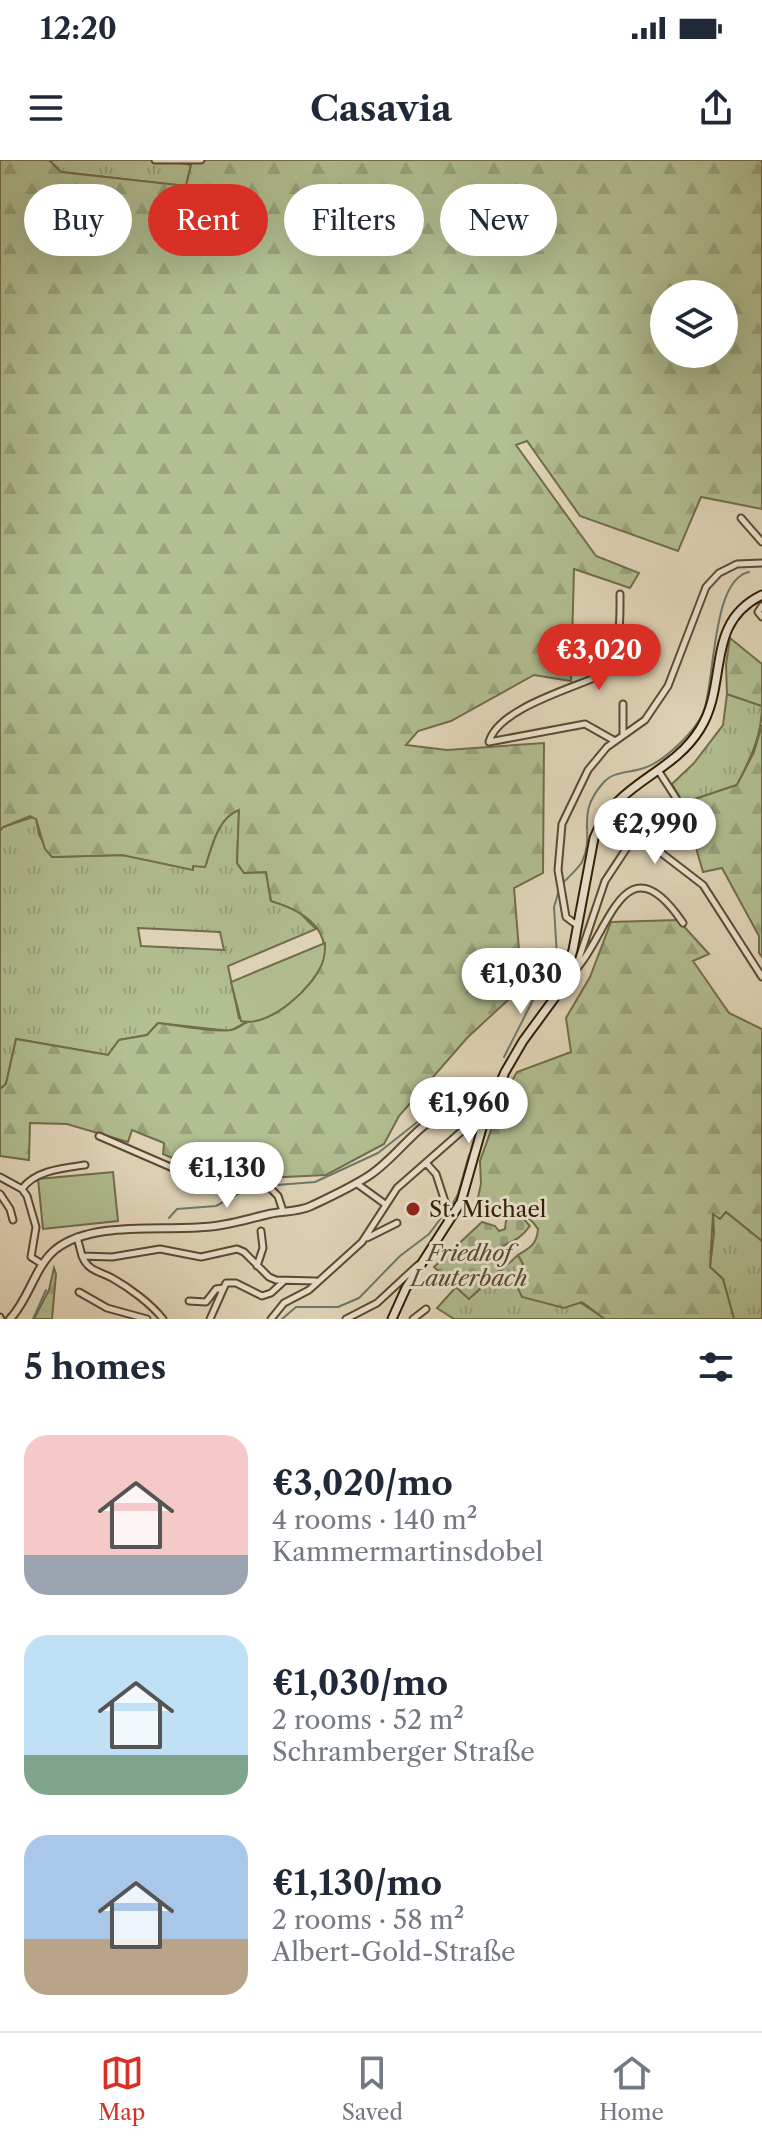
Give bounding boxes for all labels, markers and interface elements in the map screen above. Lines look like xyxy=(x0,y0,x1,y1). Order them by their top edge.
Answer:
text: 12:20 xyxy=(40,10,117,47)
icon: menu xyxy=(24,86,68,130)
text: Casavia xyxy=(310,86,452,130)
icon: share xyxy=(694,86,738,130)
chip: Buy xyxy=(24,184,132,256)
chip: Rent xyxy=(148,184,268,256)
chip: Filters xyxy=(284,184,424,256)
chip: New xyxy=(440,184,557,256)
map controls xyxy=(650,280,738,368)
button: layers xyxy=(650,280,738,368)
pin: €3,020 xyxy=(534,624,664,692)
text: €3,020 xyxy=(556,634,642,666)
pin: €2,990 xyxy=(590,798,720,866)
text: €2,990 xyxy=(612,808,698,840)
pin: €1,030 xyxy=(456,948,586,1016)
text: €1,030 xyxy=(480,958,562,990)
pin: €1,960 xyxy=(404,1077,534,1145)
text: €1,960 xyxy=(428,1087,510,1119)
pin: €1,130 xyxy=(162,1142,292,1210)
text: €1,130 xyxy=(188,1152,266,1184)
place label: St. Michael xyxy=(429,1196,547,1223)
marker: St. Michael xyxy=(404,1200,422,1218)
park label: Friedhof Lauterbach xyxy=(409,1240,527,1292)
icon: filters xyxy=(694,1345,738,1389)
text: 5 homes xyxy=(24,1346,166,1388)
text: €3,020/mo xyxy=(272,1462,453,1504)
icon: home xyxy=(88,1467,184,1563)
text: 4 rooms · 140 m² xyxy=(272,1504,477,1536)
text: Kammermartinsdobel xyxy=(272,1536,543,1568)
text: €1,030/mo xyxy=(272,1662,448,1704)
icon: home xyxy=(88,1667,184,1763)
text: 2 rooms · 52 m² xyxy=(272,1704,464,1736)
text: Schramberger Straße xyxy=(272,1736,535,1768)
text: €1,130/mo xyxy=(272,1862,442,1904)
icon: home xyxy=(88,1867,184,1963)
text: 2 rooms · 58 m² xyxy=(272,1904,464,1936)
text: Albert-Gold-Straße xyxy=(272,1936,516,1968)
tab: Map xyxy=(98,2051,145,2126)
tab: Saved xyxy=(342,2051,403,2126)
tab: Home xyxy=(599,2051,664,2126)

